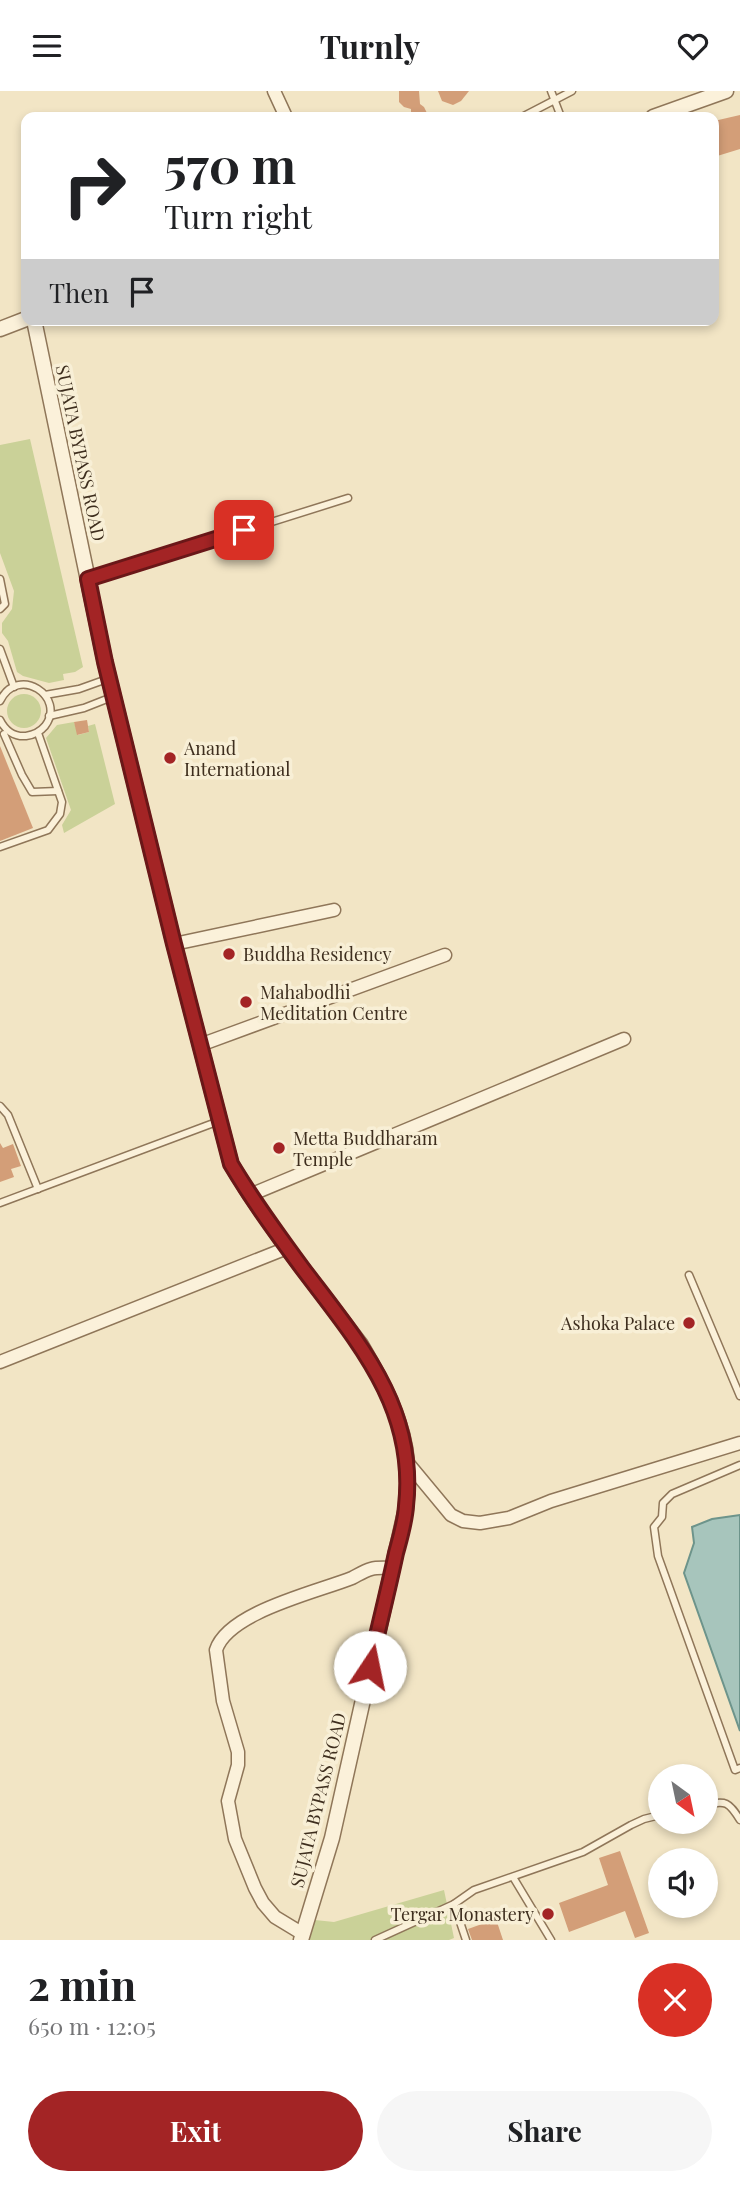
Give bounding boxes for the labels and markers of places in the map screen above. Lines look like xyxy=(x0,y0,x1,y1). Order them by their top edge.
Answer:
pin xyxy=(214,500,274,560)
place label: Anand International xyxy=(183,736,290,781)
marker: Anand International xyxy=(162,750,178,766)
place label: Buddha Residency xyxy=(243,942,392,966)
marker: Buddha Residency xyxy=(221,946,237,962)
place label: Mahabodhi Meditation Centre xyxy=(260,980,408,1025)
marker: Mahabodhi Meditation Centre xyxy=(238,994,254,1010)
place label: Metta Buddharam Temple xyxy=(293,1126,438,1171)
marker: Metta Buddharam Temple xyxy=(271,1140,287,1156)
place label: Ashoka Palace xyxy=(560,1311,675,1335)
marker: Ashoka Palace xyxy=(681,1315,697,1331)
place label: Tergar Monastery xyxy=(391,1902,534,1926)
marker: Tergar Monastery xyxy=(540,1906,556,1922)

